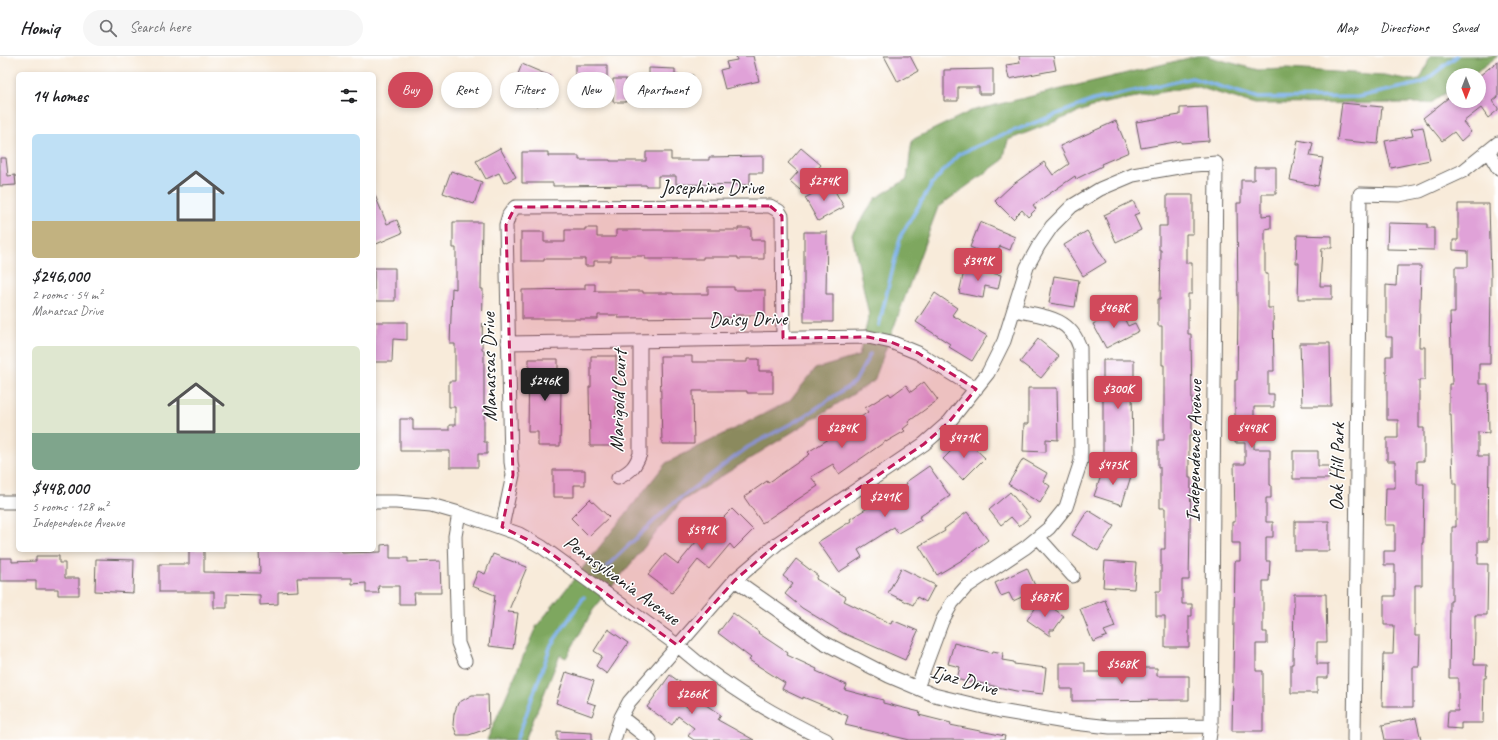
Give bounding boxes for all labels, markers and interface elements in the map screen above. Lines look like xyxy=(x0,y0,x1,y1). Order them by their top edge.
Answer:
search box xyxy=(83,10,363,46)
text: Homiq xyxy=(20,16,59,40)
icon: search xyxy=(97,17,119,39)
text: Search here xyxy=(129,18,191,37)
text: Map xyxy=(1337,19,1358,36)
text: Directions xyxy=(1380,19,1429,36)
text: Saved xyxy=(1451,19,1478,36)
north arrow xyxy=(1446,68,1486,108)
map controls xyxy=(1446,68,1486,108)
chip: Buy xyxy=(388,72,433,108)
chip: Rent xyxy=(441,72,492,108)
chip: Filters xyxy=(500,72,559,108)
chip: New xyxy=(567,72,615,108)
chip: Apartment xyxy=(623,72,702,108)
icon: filters xyxy=(338,85,360,107)
text: 14 homes xyxy=(32,86,88,107)
icon: home xyxy=(160,160,232,232)
pin: $274K xyxy=(796,168,852,202)
text: $274K xyxy=(809,173,839,189)
street label: Josephine Drive xyxy=(660,175,765,200)
pin: $349K xyxy=(950,248,1006,282)
text: $349K xyxy=(963,253,993,269)
text: $246,000 xyxy=(32,266,89,287)
text: 2 rooms · 54 m² xyxy=(32,287,102,303)
pin: $468K xyxy=(1086,295,1142,329)
text: $468K xyxy=(1099,300,1129,316)
text: Manassas Drive xyxy=(32,303,103,319)
street label: Daisy Drive xyxy=(709,306,789,332)
street label: Manassas Drive xyxy=(476,311,502,422)
street label: Marigold Court xyxy=(604,346,632,452)
pin: $246K xyxy=(517,368,573,402)
icon: home xyxy=(160,372,232,444)
text: $246K xyxy=(530,373,560,389)
pin: $300K xyxy=(1090,376,1146,410)
street label: Independence Avenue xyxy=(1180,378,1208,522)
text: $300K xyxy=(1103,381,1133,397)
pin: $284K xyxy=(814,415,870,449)
pin: $448K xyxy=(1224,415,1280,449)
text: $284K xyxy=(827,420,857,436)
text: $448K xyxy=(1237,420,1267,436)
street label: Oak Hill Park xyxy=(1324,421,1350,511)
pin: $471K xyxy=(936,425,992,459)
text: $471K xyxy=(949,430,979,446)
pin: $475K xyxy=(1085,452,1141,486)
text: $475K xyxy=(1098,457,1128,473)
text: $448,000 xyxy=(32,478,89,499)
pin: $241K xyxy=(857,484,913,518)
text: $241K xyxy=(870,489,900,505)
text: 5 rooms · 128 m² xyxy=(32,499,108,515)
text: Independence Avenue xyxy=(32,515,124,531)
pin: $591K xyxy=(674,517,730,551)
text: $591K xyxy=(687,522,717,538)
street label: Pennsylvania Avenue xyxy=(559,529,686,631)
pin: $687K xyxy=(1017,584,1073,618)
text: $687K xyxy=(1030,589,1060,605)
pin: $568K xyxy=(1094,651,1150,685)
text: $568K xyxy=(1107,656,1137,672)
street label: Ijaz Drive xyxy=(928,659,1002,702)
pin: $266K xyxy=(664,681,720,715)
text: $266K xyxy=(677,686,707,702)

